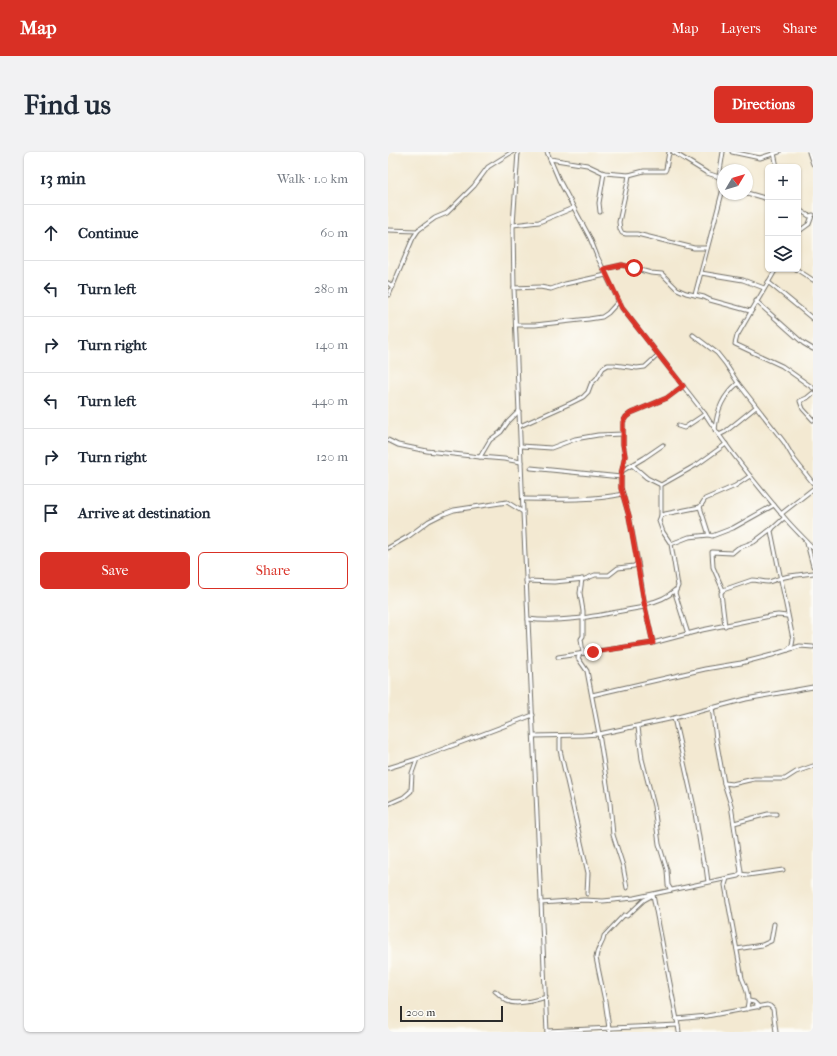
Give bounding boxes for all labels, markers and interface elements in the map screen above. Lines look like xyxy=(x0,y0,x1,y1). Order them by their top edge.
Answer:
text: Map xyxy=(20,17,56,39)
text: Map xyxy=(672,20,699,37)
text: Layers xyxy=(721,20,761,37)
text: Share xyxy=(783,20,817,37)
button: Directions xyxy=(714,86,813,123)
text: Find us xyxy=(24,88,111,121)
north arrow xyxy=(717,164,753,200)
map controls xyxy=(765,164,801,272)
button: + xyxy=(765,164,801,200)
text: 13 min xyxy=(40,168,86,188)
text: Walk · 1.0 km xyxy=(277,171,348,186)
button: − xyxy=(765,200,801,236)
icon: ahead xyxy=(40,222,62,244)
text: Continue xyxy=(78,224,138,242)
text: 60 m xyxy=(320,225,348,240)
button: layers xyxy=(765,236,801,272)
route start xyxy=(625,259,643,277)
icon: left xyxy=(40,278,62,300)
text: Turn left xyxy=(78,280,136,298)
text: 280 m xyxy=(314,281,348,296)
icon: right xyxy=(40,334,62,356)
text: Turn right xyxy=(78,336,147,354)
text: 140 m xyxy=(315,337,348,352)
icon: left xyxy=(40,390,62,412)
text: Turn left xyxy=(78,392,136,410)
text: 440 m xyxy=(312,393,348,408)
icon: right xyxy=(40,446,62,468)
text: Turn right xyxy=(78,448,147,466)
text: 120 m xyxy=(316,449,348,464)
icon: arrive xyxy=(40,502,62,524)
text: Arrive at destination xyxy=(78,504,210,522)
button: Save xyxy=(40,552,190,589)
button: Share xyxy=(198,552,348,589)
route end xyxy=(584,643,602,661)
scale bar xyxy=(400,1004,503,1023)
text: 200 m xyxy=(406,1006,435,1019)

